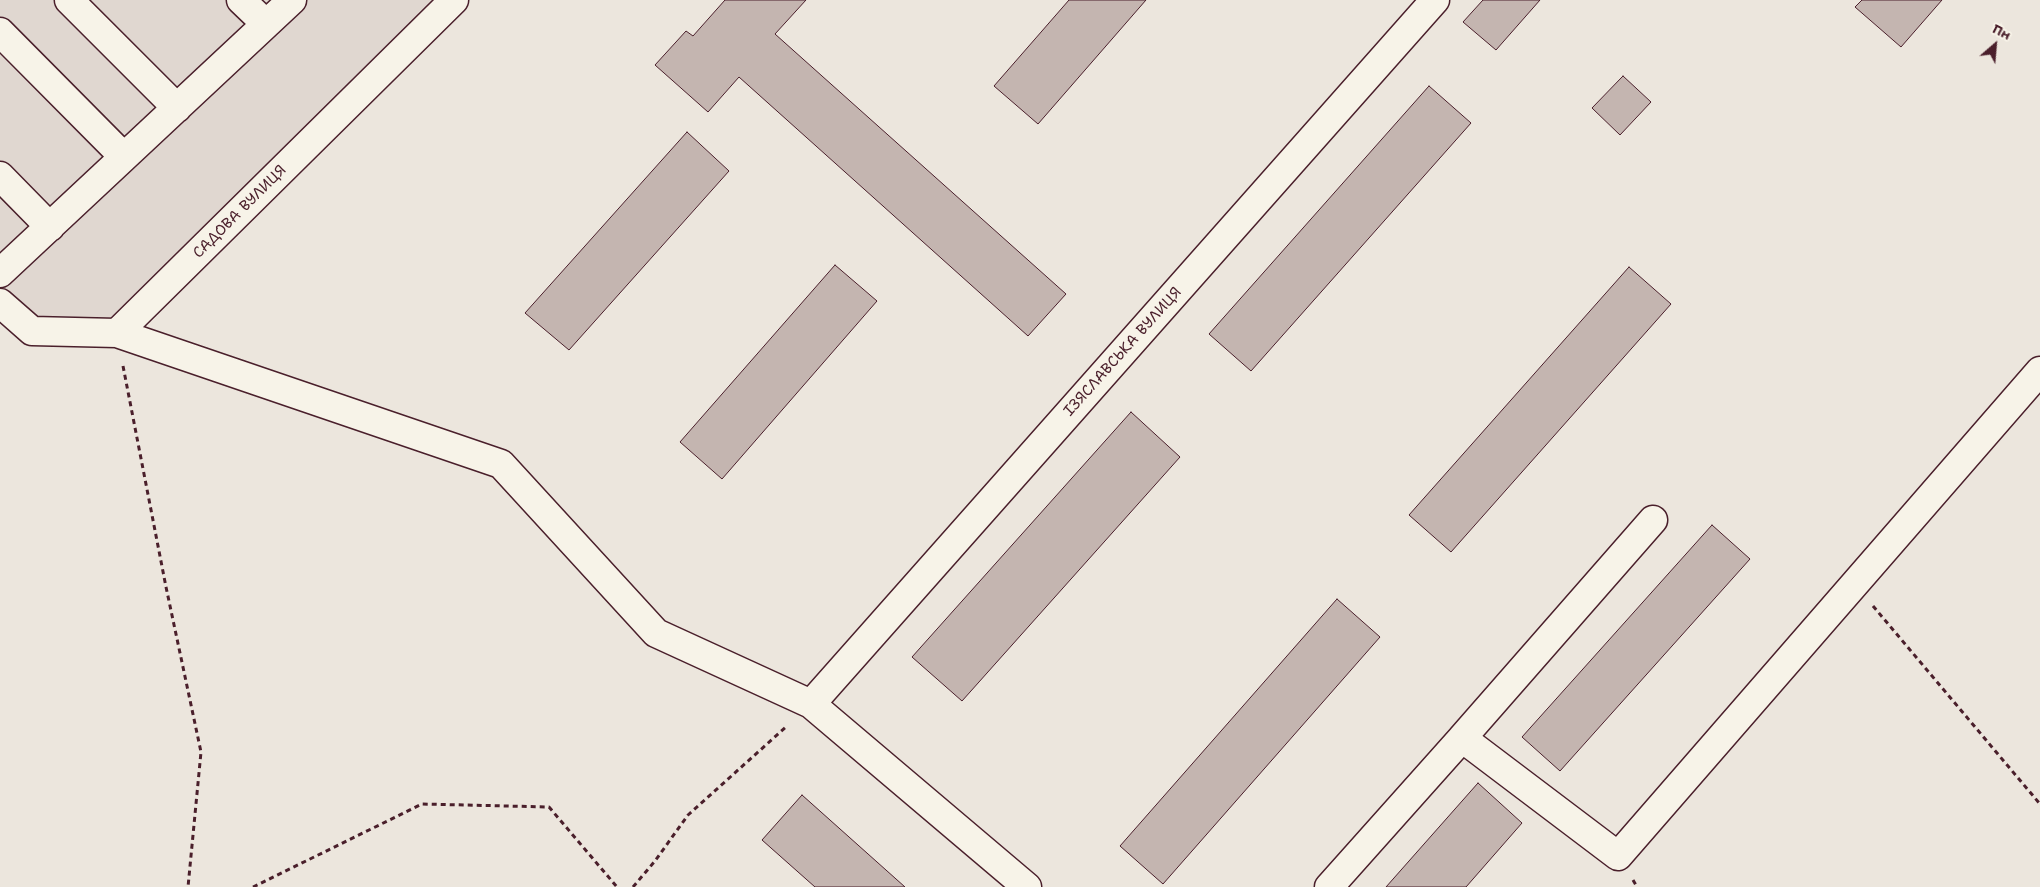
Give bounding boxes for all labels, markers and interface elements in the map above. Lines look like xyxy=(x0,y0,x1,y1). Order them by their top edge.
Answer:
text: Пн xyxy=(1989,19,2014,44)
north arrow xyxy=(1970,20,2020,70)
street label: САДОВА ВУЛИЦЯ xyxy=(190,162,290,262)
street label: ІЗЯСЛАВСЬКА ВУЛИЦЯ xyxy=(1060,284,1186,420)

